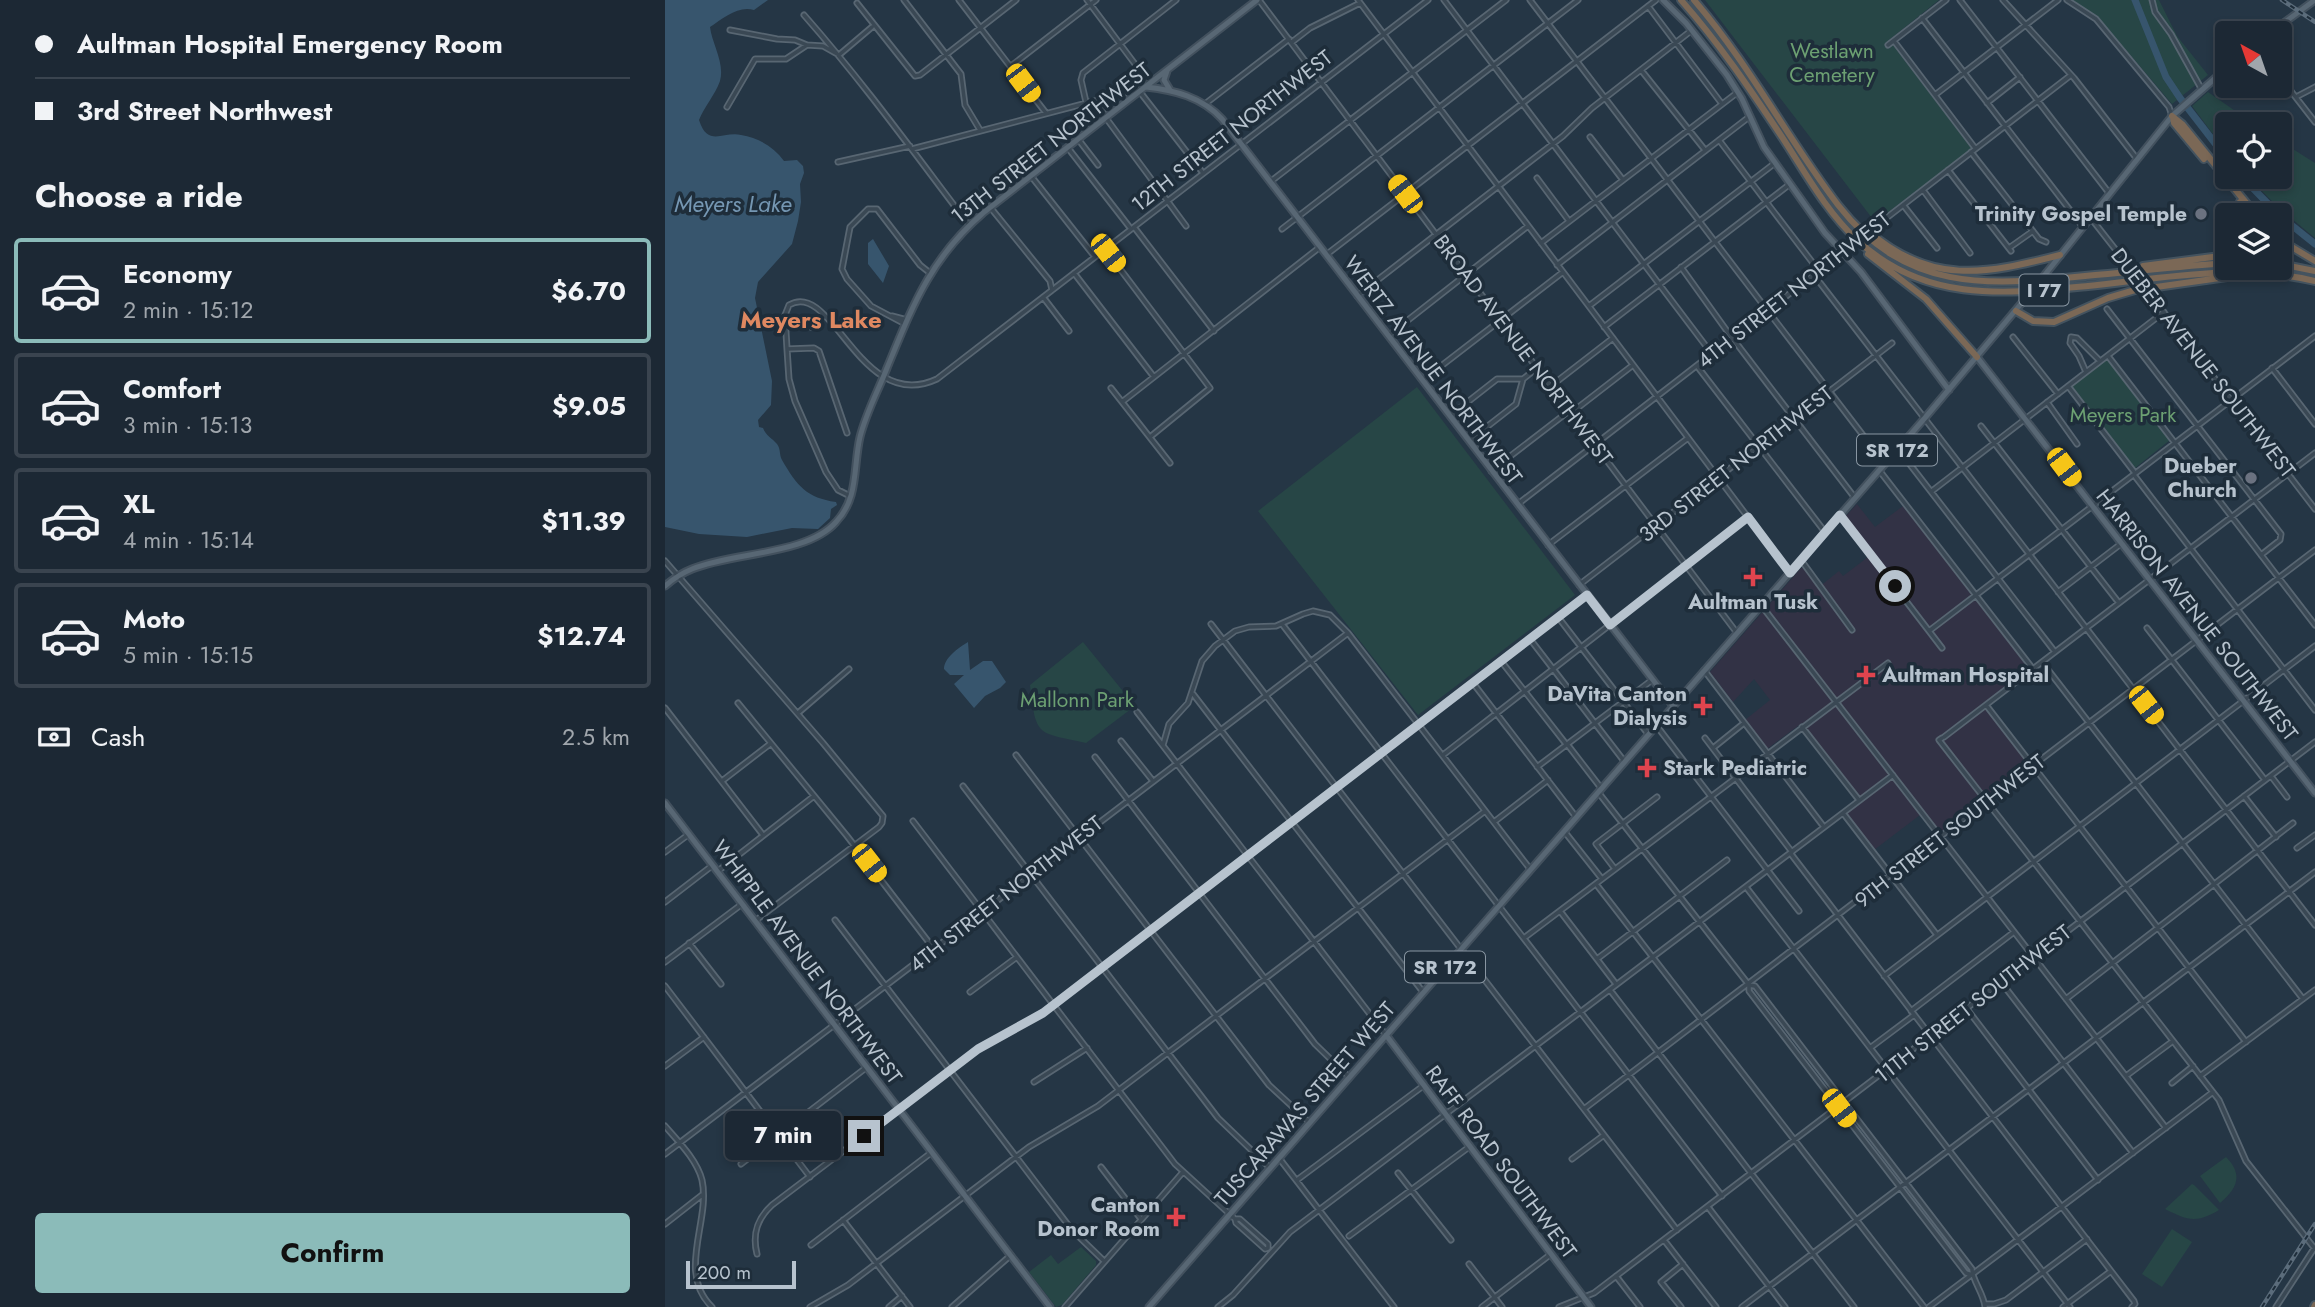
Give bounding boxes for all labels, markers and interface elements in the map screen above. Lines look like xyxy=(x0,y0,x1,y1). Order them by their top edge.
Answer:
north arrow xyxy=(2215,21,2293,98)
map controls xyxy=(2215,21,2292,280)
text: Aultman Hospital Emergency Room xyxy=(77,25,503,63)
park label: Westlawn Cemetery xyxy=(1789,36,1875,90)
street label: 12TH STREET NORTHWEST xyxy=(1125,43,1339,219)
street label: 13TH STREET NORTHWEST xyxy=(945,55,1158,231)
car xyxy=(1002,60,1045,106)
text: 3rd Street Northwest xyxy=(77,92,332,130)
button: locate xyxy=(2215,112,2292,189)
car xyxy=(1384,171,1427,217)
text: Choose a ride xyxy=(35,173,243,219)
water label: Meyers Lake xyxy=(674,187,792,221)
place label: Trinity Gospel Temple xyxy=(1975,199,2187,229)
button: layers xyxy=(2215,203,2292,280)
street label: 4TH STREET NORTHWEST xyxy=(1691,205,1897,375)
marker: Trinity Gospel Temple xyxy=(2193,206,2209,222)
street label: BROAD AVENUE NORTHWEST xyxy=(1426,229,1620,472)
car xyxy=(1087,230,1130,276)
street label: DUEBER AVENUE SOUTHWEST xyxy=(2104,242,2303,484)
street label: WERTZ AVENUE NORTHWEST xyxy=(1337,249,1529,491)
text: Economy xyxy=(123,255,232,293)
icon: car xyxy=(39,259,102,322)
text: $6.70 xyxy=(551,272,626,310)
road number: I 77 xyxy=(2019,274,2069,306)
text: 2 min · 15:12 xyxy=(123,293,253,327)
district label: Meyers Lake xyxy=(740,302,882,337)
text: Comfort xyxy=(123,370,221,408)
icon: car xyxy=(39,374,102,437)
street label: 3RD STREET NORTHWEST xyxy=(1633,378,1840,549)
text: $9.05 xyxy=(552,387,626,425)
park label: Meyers Park xyxy=(2070,400,2177,430)
text: 3 min · 15:13 xyxy=(123,408,252,442)
road number: SR 172 xyxy=(1857,435,1937,466)
car xyxy=(2043,444,2086,490)
place label: Dueber Church xyxy=(2164,451,2237,505)
marker: Dueber Church xyxy=(2243,470,2259,486)
street label: HARRISON AVENUE SOUTHWEST xyxy=(2089,483,2305,747)
text: XL xyxy=(123,485,155,523)
icon: car xyxy=(39,489,102,552)
text: $11.39 xyxy=(541,502,626,540)
text: 4 min · 15:14 xyxy=(123,523,254,557)
marker: Aultman Tusk xyxy=(1743,567,1763,587)
route start xyxy=(1879,570,1911,602)
place label: Aultman Tusk xyxy=(1687,587,1818,617)
text: Moto xyxy=(123,600,185,638)
icon: car xyxy=(39,604,102,667)
text: $12.74 xyxy=(537,617,626,655)
text: 5 min · 15:15 xyxy=(123,638,253,672)
place label: Aultman Hospital xyxy=(1881,660,2049,690)
marker: Aultman Hospital xyxy=(1856,665,1876,685)
place label: DaVita Canton Dialysis xyxy=(1547,679,1687,733)
car xyxy=(2125,682,2168,728)
park label: Mallonn Park xyxy=(1020,685,1135,715)
marker: DaVita Canton Dialysis xyxy=(1693,696,1713,716)
icon: cash xyxy=(35,718,73,756)
text: Cash xyxy=(91,718,145,756)
text: 2.5 km xyxy=(562,720,630,754)
street label: 9TH STREET SOUTHWEST xyxy=(1848,747,2052,915)
place label: Stark Pediatric xyxy=(1663,753,1807,783)
marker: Stark Pediatric xyxy=(1637,758,1657,778)
street label: 4TH STREET NORTHWEST xyxy=(903,809,1109,979)
street label: WHIPPLE AVENUE NORTHWEST xyxy=(705,834,909,1090)
car xyxy=(848,840,891,886)
street label: 11TH STREET SOUTHWEST xyxy=(1868,918,2078,1090)
road number: SR 172 xyxy=(1405,951,1485,982)
street label: TUSCARAWAS STREET WEST xyxy=(1208,995,1402,1213)
street label: RAFF ROAD SOUTHWEST xyxy=(1418,1059,1584,1265)
car xyxy=(1818,1085,1861,1131)
callout: 7 min xyxy=(724,1112,839,1160)
text: 7 min xyxy=(753,1118,813,1152)
route end xyxy=(848,1120,880,1152)
place label: Canton Donor Room xyxy=(1037,1190,1160,1244)
marker: Canton Donor Room xyxy=(1166,1207,1186,1227)
button: Confirm xyxy=(35,1213,630,1293)
scale bar xyxy=(686,1258,796,1290)
text: 200 m xyxy=(697,1259,751,1286)

